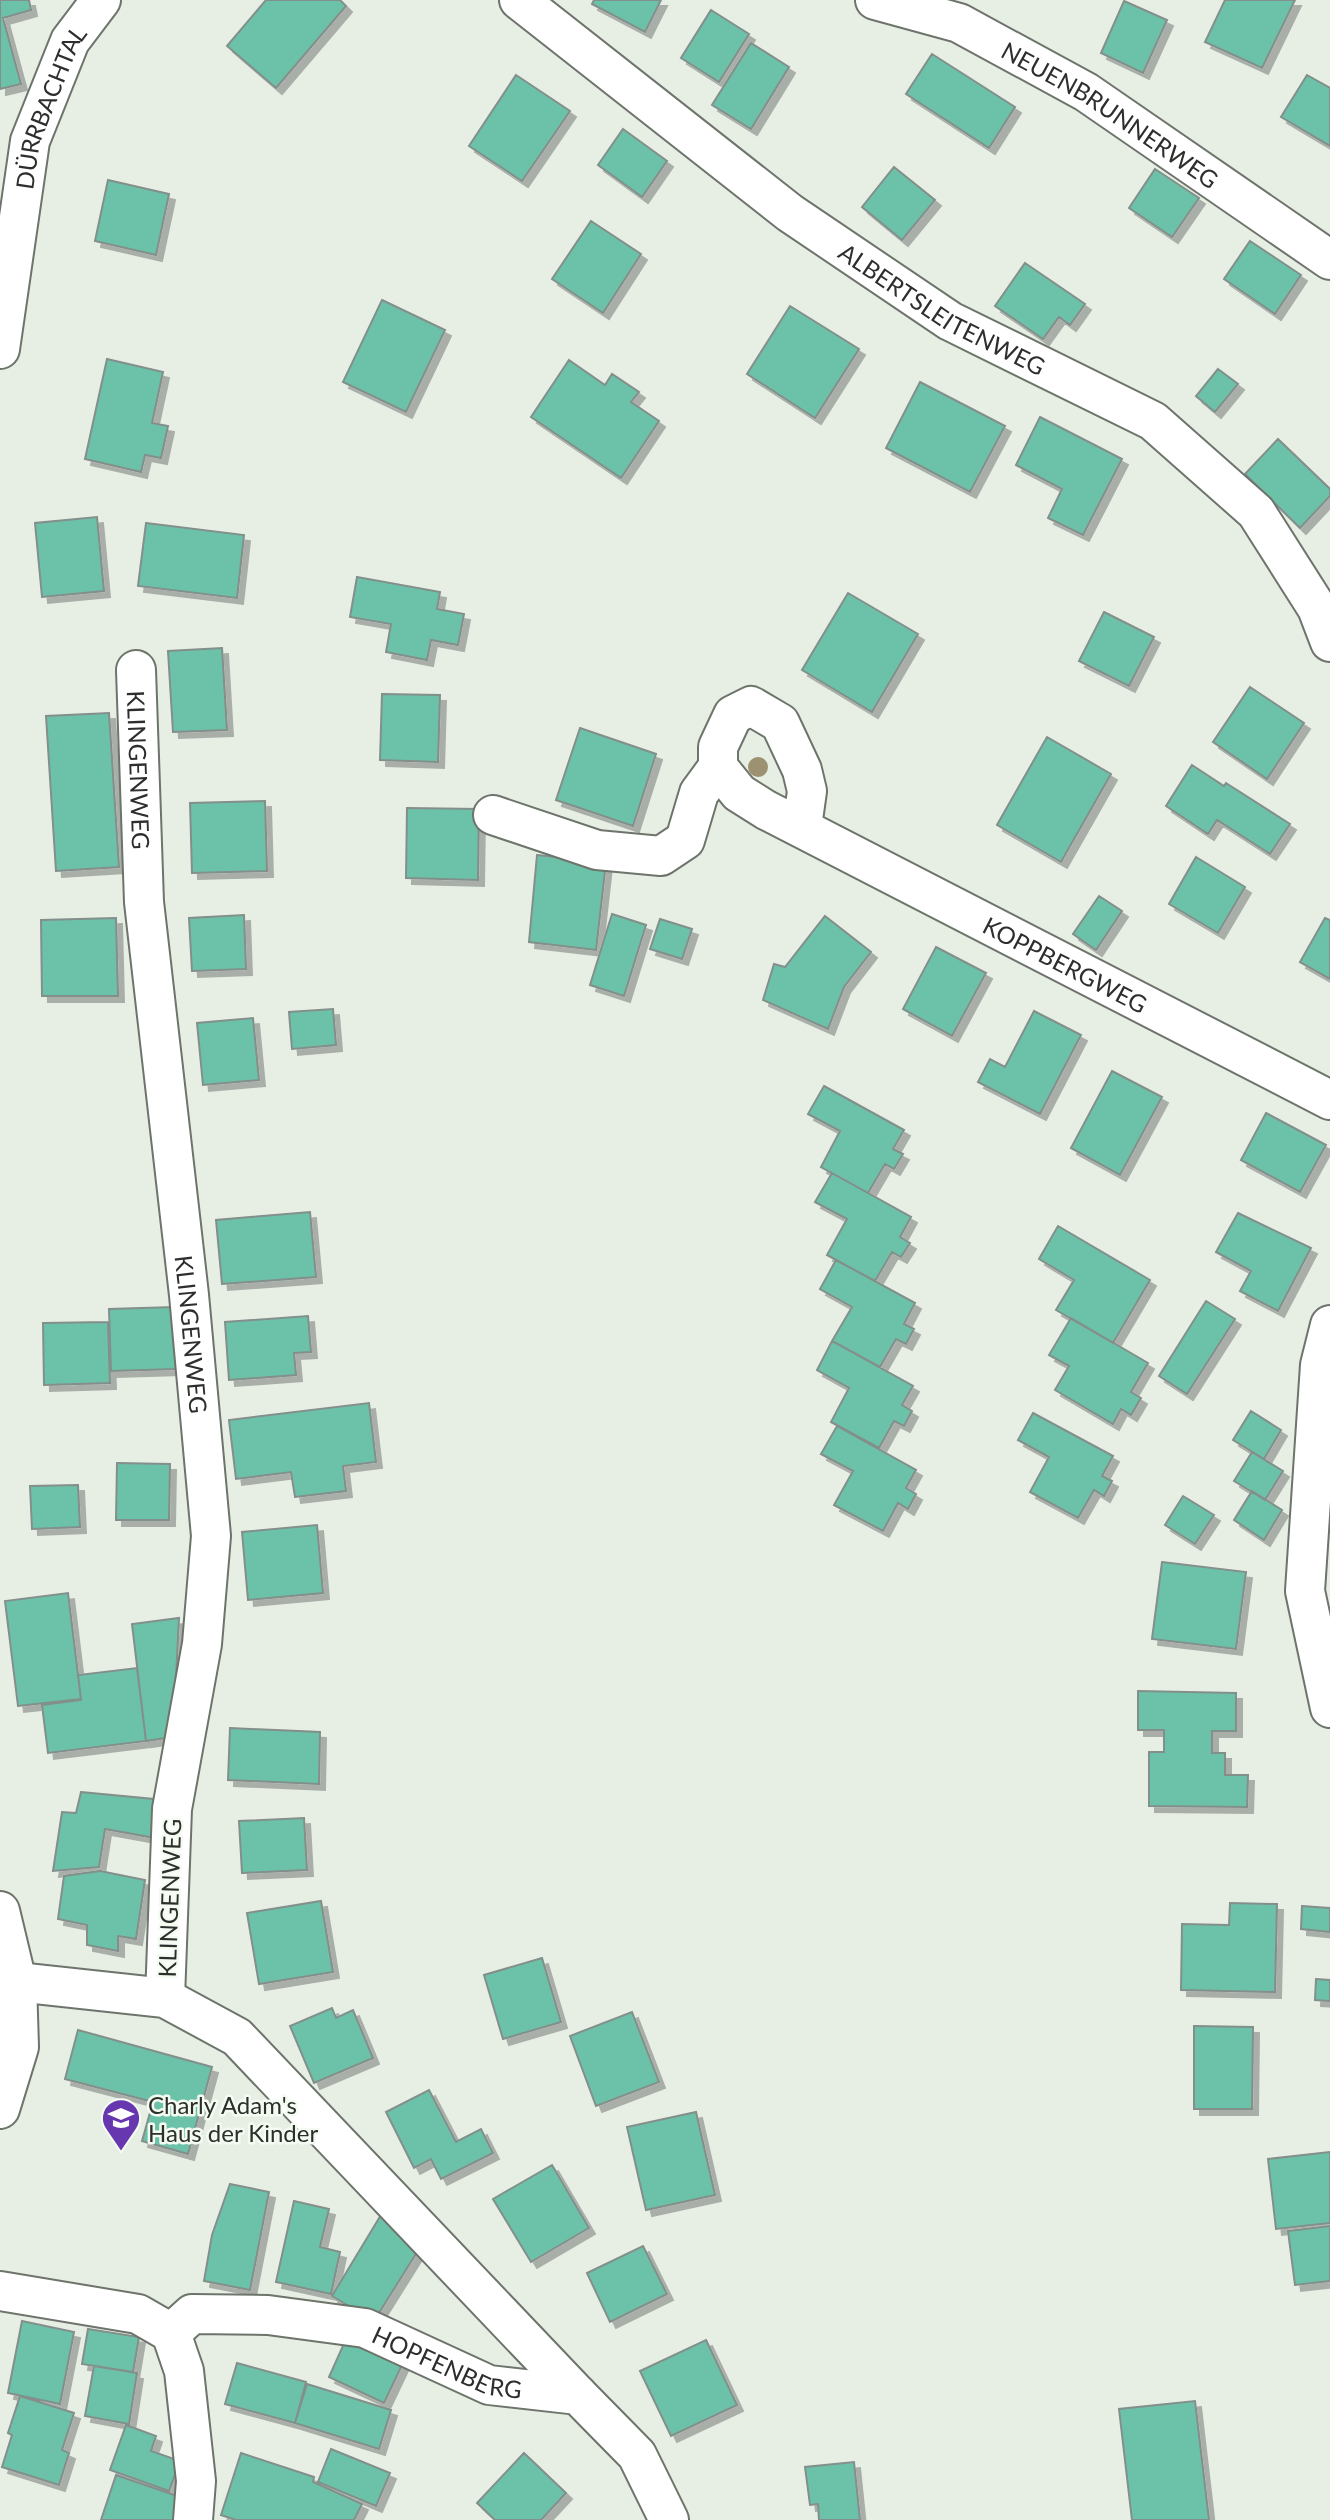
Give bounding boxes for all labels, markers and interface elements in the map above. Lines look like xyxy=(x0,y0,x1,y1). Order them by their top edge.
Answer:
street label: DÜRRBACHTAL xyxy=(9,19,91,191)
street label: NEUENBRUNNERWEG xyxy=(997,35,1224,194)
street label: ALBERTSLEITENWEG xyxy=(834,236,1050,380)
street label: KLINGENWEG xyxy=(122,690,157,850)
street label: KOPPBERGWEG xyxy=(979,910,1152,1018)
street label: KLINGENWEG xyxy=(170,1253,214,1415)
street label: KLINGENWEG xyxy=(152,1818,186,1978)
place label: Charly Adam's Haus der Kinder xyxy=(148,2090,318,2147)
school or university icon: Charly Adam's Haus der Kinder xyxy=(100,2097,142,2152)
street label: HOPFENBERG xyxy=(368,2319,524,2403)

